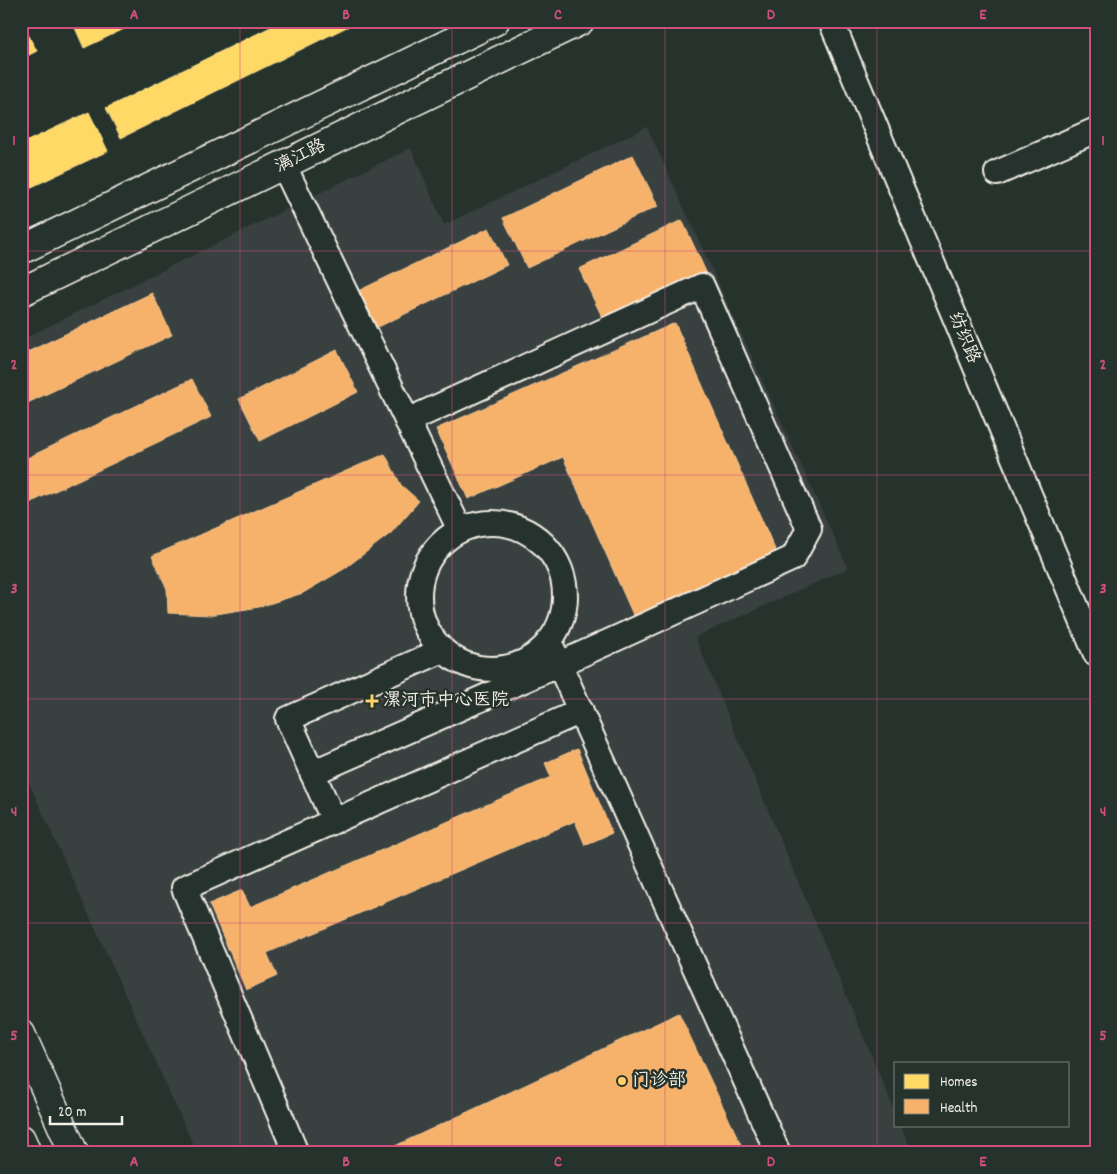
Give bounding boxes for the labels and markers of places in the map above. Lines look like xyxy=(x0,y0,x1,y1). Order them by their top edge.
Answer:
place label: 漯河市中心医院 xyxy=(383,689,509,714)
marker: 漯河市中心医院 xyxy=(365,694,379,708)
place label: 门诊部 xyxy=(632,1069,686,1094)
marker: 门诊部 xyxy=(616,1075,628,1087)

